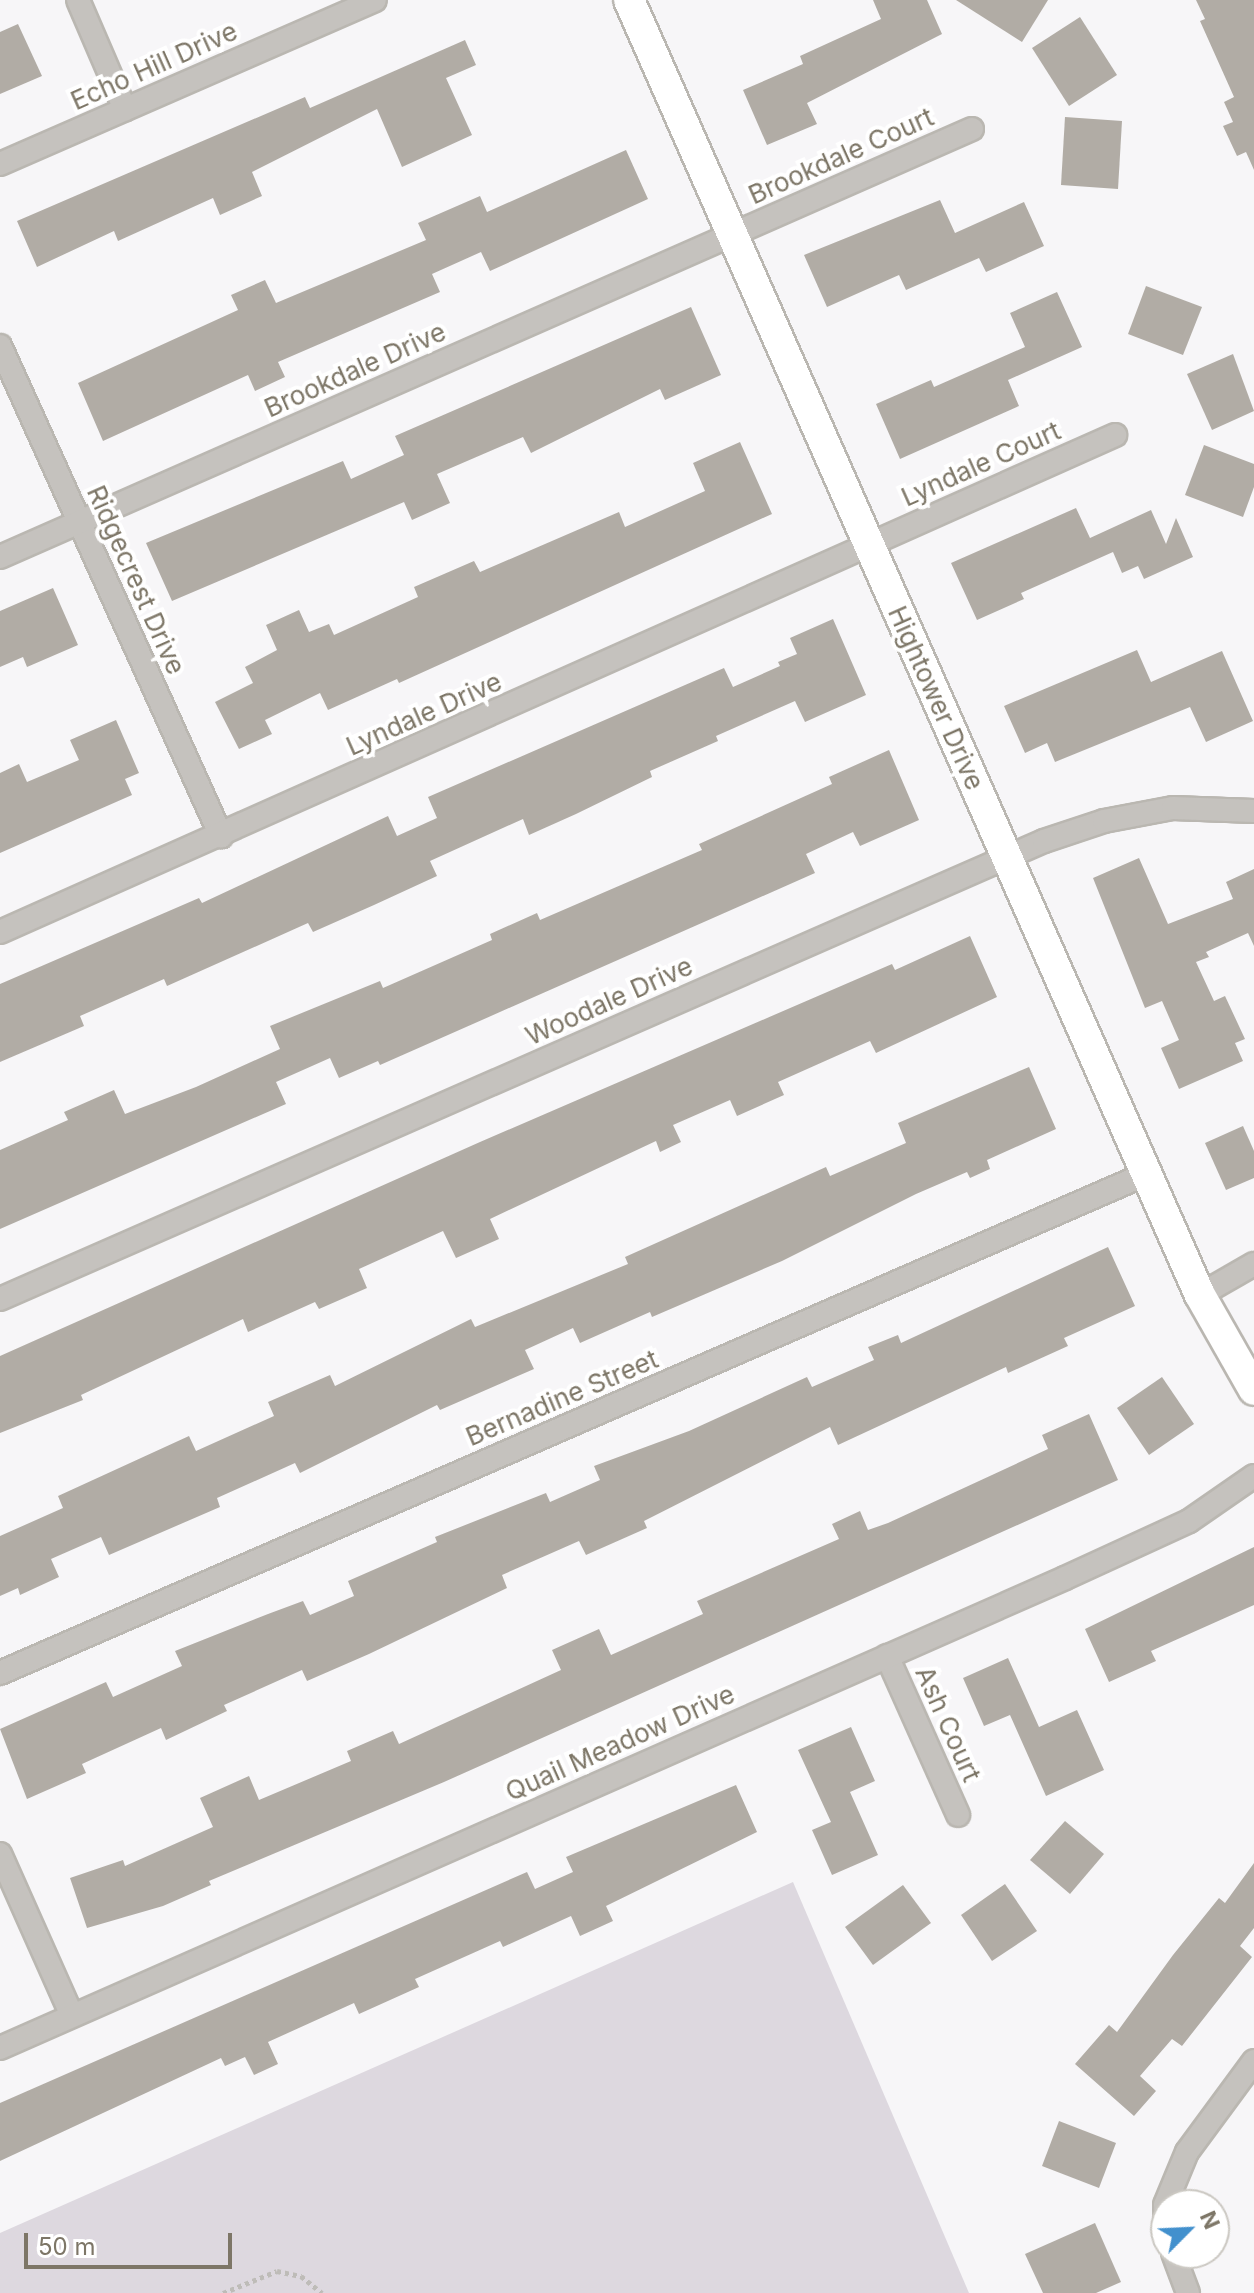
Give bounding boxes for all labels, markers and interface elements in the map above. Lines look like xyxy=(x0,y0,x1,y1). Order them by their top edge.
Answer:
street label: Echo Hill Drive xyxy=(66,15,242,117)
street label: Brookdale Court xyxy=(744,101,938,211)
street label: Brookdale Drive xyxy=(260,316,450,424)
street label: Lyndale Court xyxy=(897,415,1065,513)
street label: Ridgecrest Drive xyxy=(80,481,192,679)
street label: Hightower Drive xyxy=(882,601,990,795)
street label: Lyndale Drive xyxy=(342,666,506,762)
street label: Woodale Drive xyxy=(521,950,697,1052)
street label: Bernadine Street xyxy=(461,1343,663,1453)
street label: Ash Court xyxy=(909,1661,987,1787)
street label: Quail Meadow Drive xyxy=(501,1678,739,1808)
north arrow xyxy=(1150,2189,1230,2269)
text: N xyxy=(1195,2207,1225,2233)
scale bar xyxy=(28,2217,236,2267)
text: 50 m xyxy=(38,2232,96,2261)

